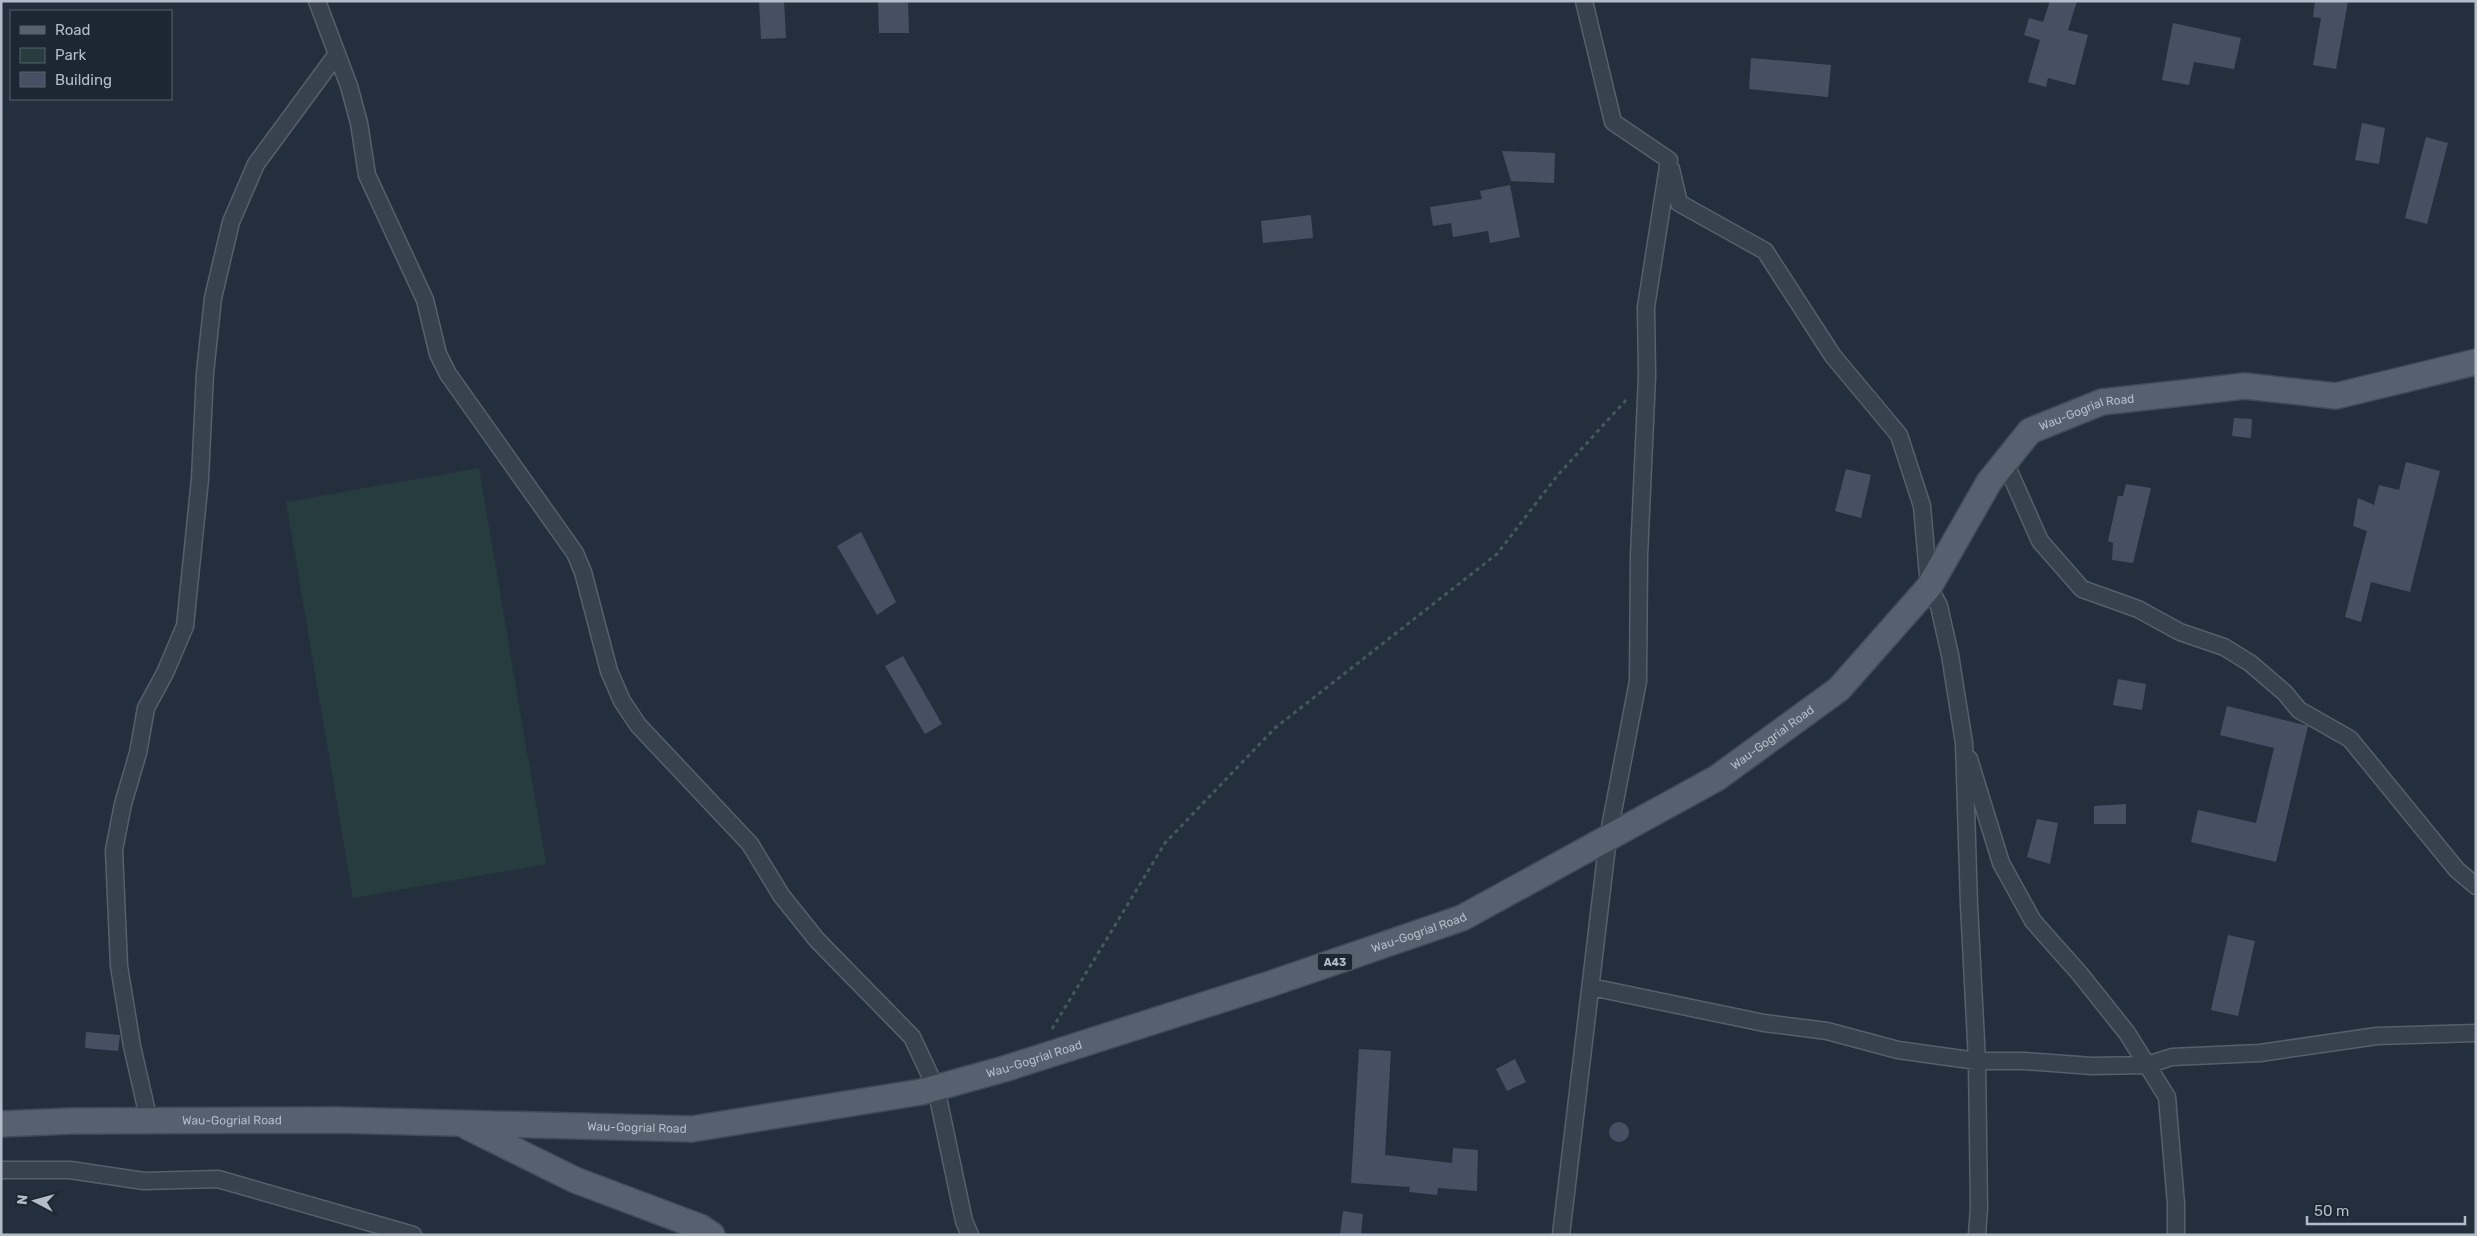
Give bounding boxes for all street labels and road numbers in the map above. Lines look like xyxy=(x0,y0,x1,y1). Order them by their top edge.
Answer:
street label: Wau-Gogrial Road xyxy=(2037,391,2135,434)
street label: Wau-Gogrial Road xyxy=(1728,703,1817,773)
street label: Wau-Gogrial Road xyxy=(1369,910,1469,956)
road number: A43 xyxy=(1318,954,1352,970)
street label: Wau-Gogrial Road xyxy=(985,1038,1084,1081)
street label: Wau-Gogrial Road xyxy=(182,1113,282,1128)
street label: Wau-Gogrial Road xyxy=(587,1119,687,1136)

